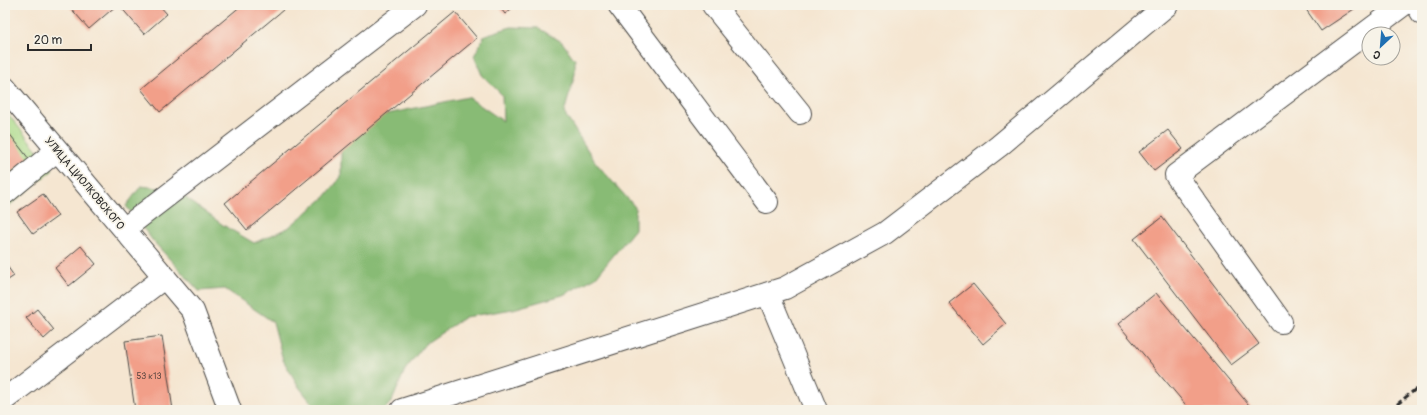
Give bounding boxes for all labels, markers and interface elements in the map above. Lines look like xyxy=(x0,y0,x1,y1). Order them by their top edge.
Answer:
scale bar xyxy=(28,26,91,52)
north arrow xyxy=(1361,26,1401,66)
text: 20 m xyxy=(34,33,63,48)
text: С xyxy=(1371,47,1383,62)
street label: УЛИЦА ЦИОЛКОВСКОГО xyxy=(42,134,127,232)
house number: 53 к13 xyxy=(136,371,162,382)

